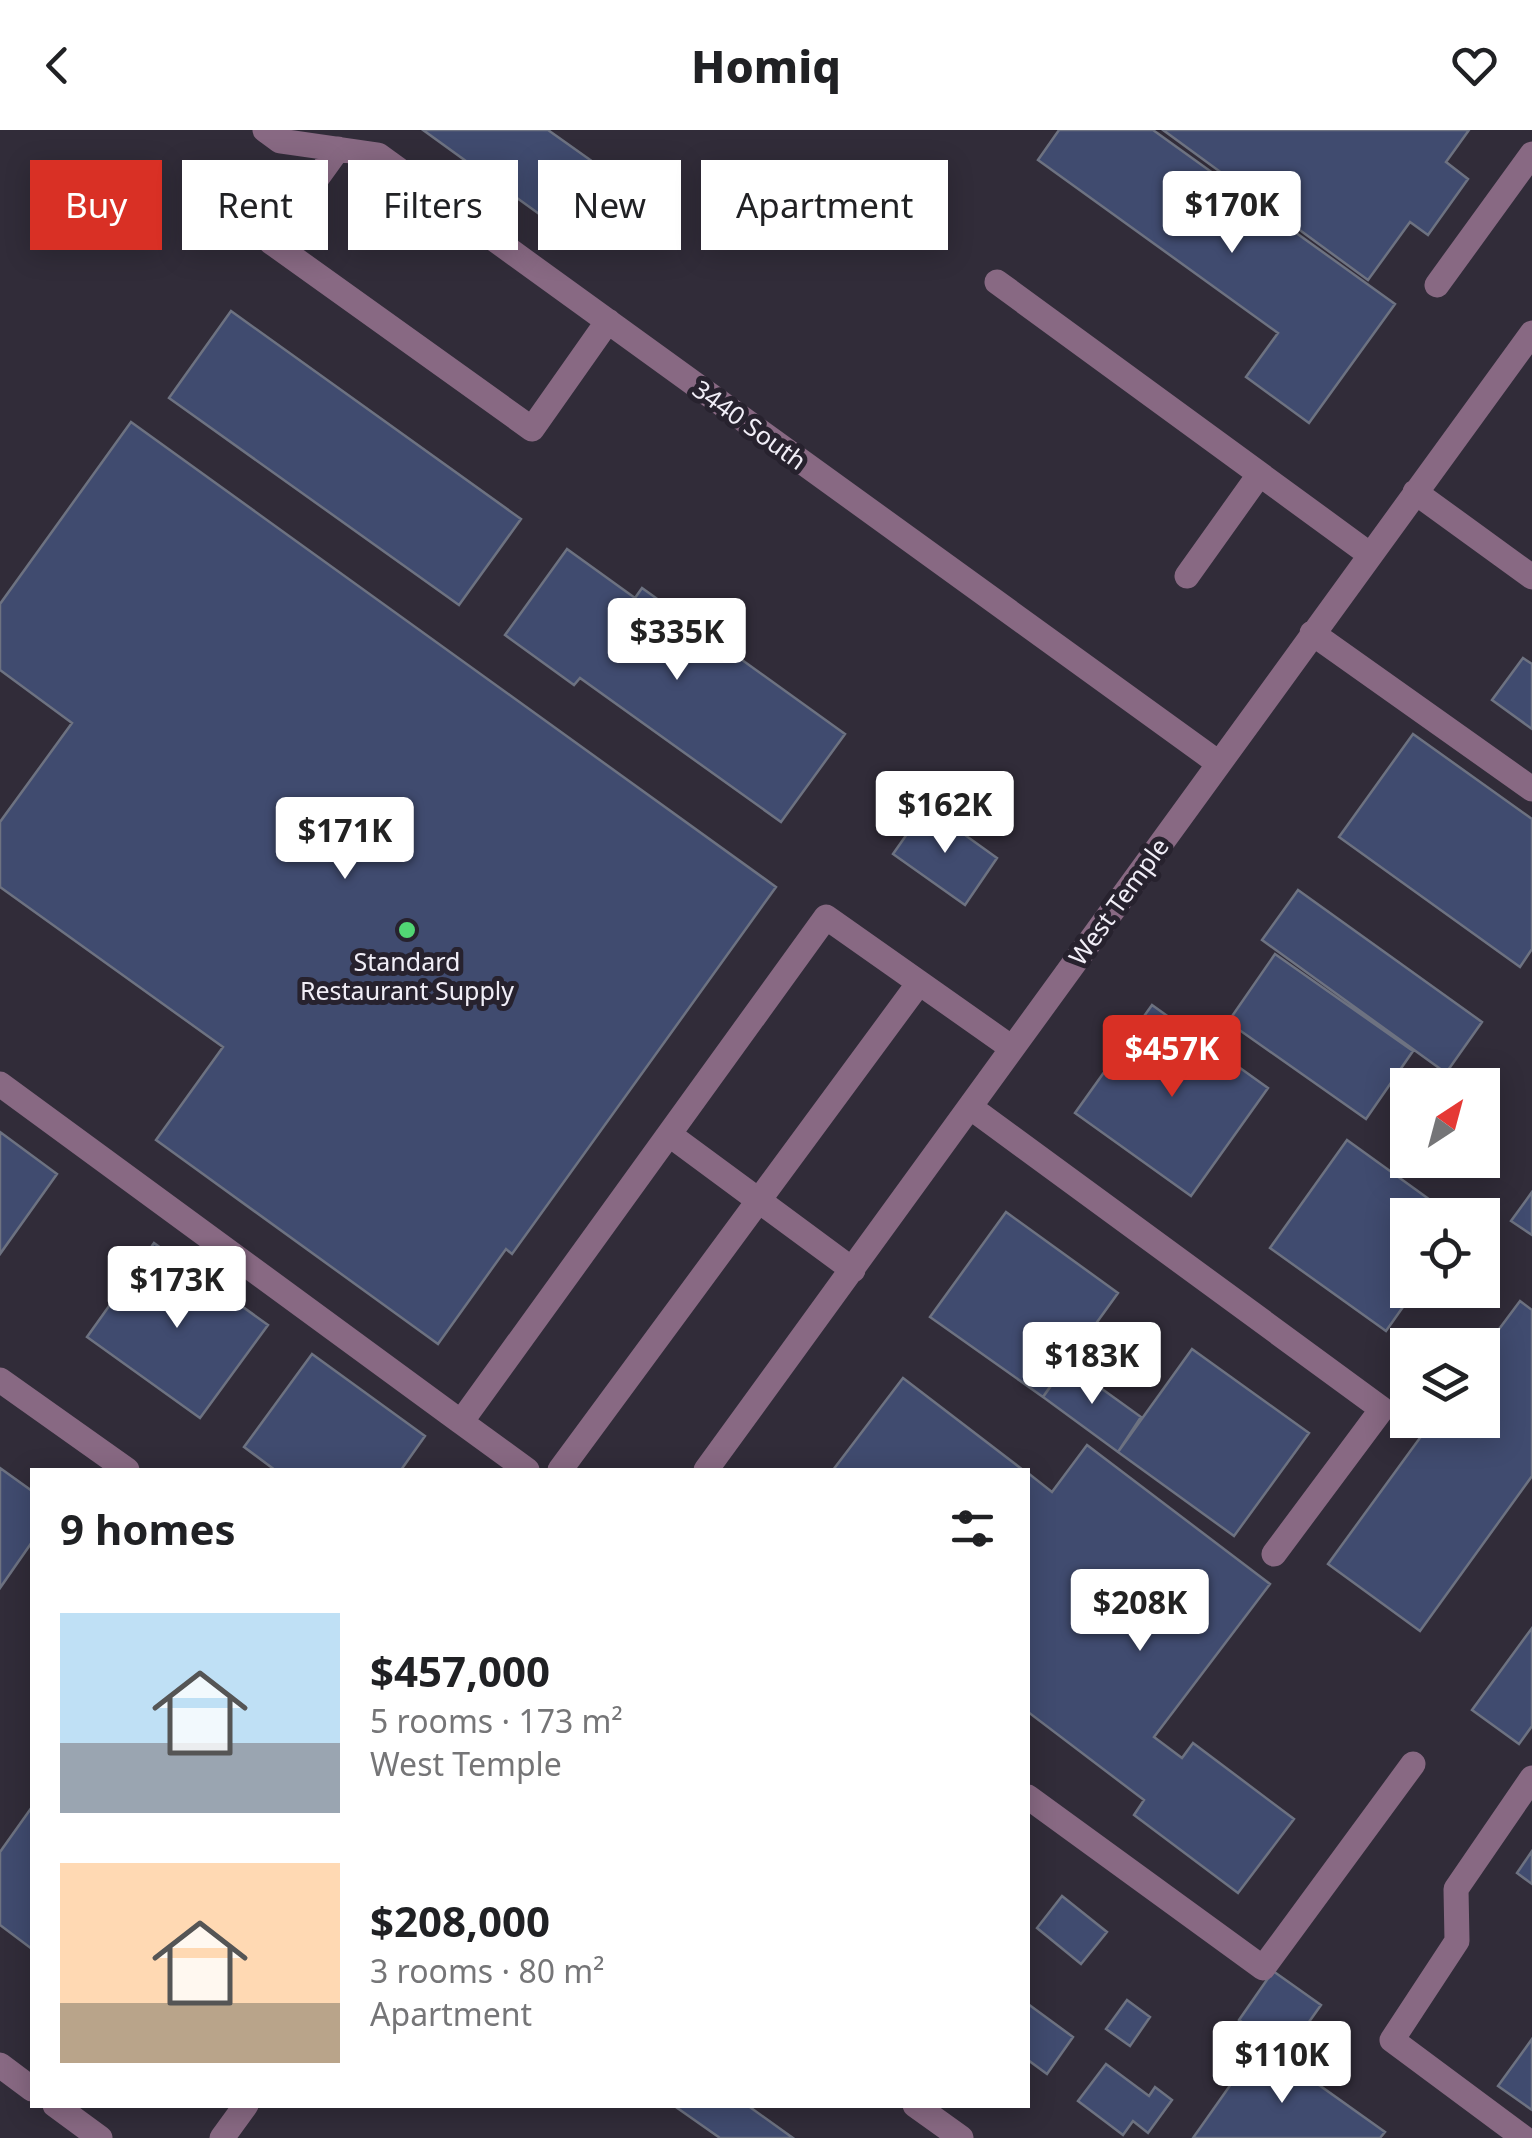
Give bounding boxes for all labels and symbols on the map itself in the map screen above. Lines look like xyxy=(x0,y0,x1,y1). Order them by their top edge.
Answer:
pin: $170K xyxy=(1162,171,1302,256)
street label: 3440 South xyxy=(686,371,814,477)
pin: $335K xyxy=(607,598,747,683)
pin: $162K xyxy=(875,771,1015,856)
pin: $171K xyxy=(275,797,415,882)
street label: West Temple xyxy=(1060,830,1176,972)
marker: Standard Restaurant Supply xyxy=(396,919,418,941)
place label: Standard Restaurant Supply xyxy=(300,944,514,1007)
pin: $457K xyxy=(1102,1015,1242,1100)
north arrow xyxy=(1390,1068,1500,1178)
pin: $173K xyxy=(107,1246,247,1331)
pin: $183K xyxy=(1022,1322,1162,1407)
pin: $208K xyxy=(1070,1569,1210,1654)
pin: $110K xyxy=(1212,2021,1352,2106)

